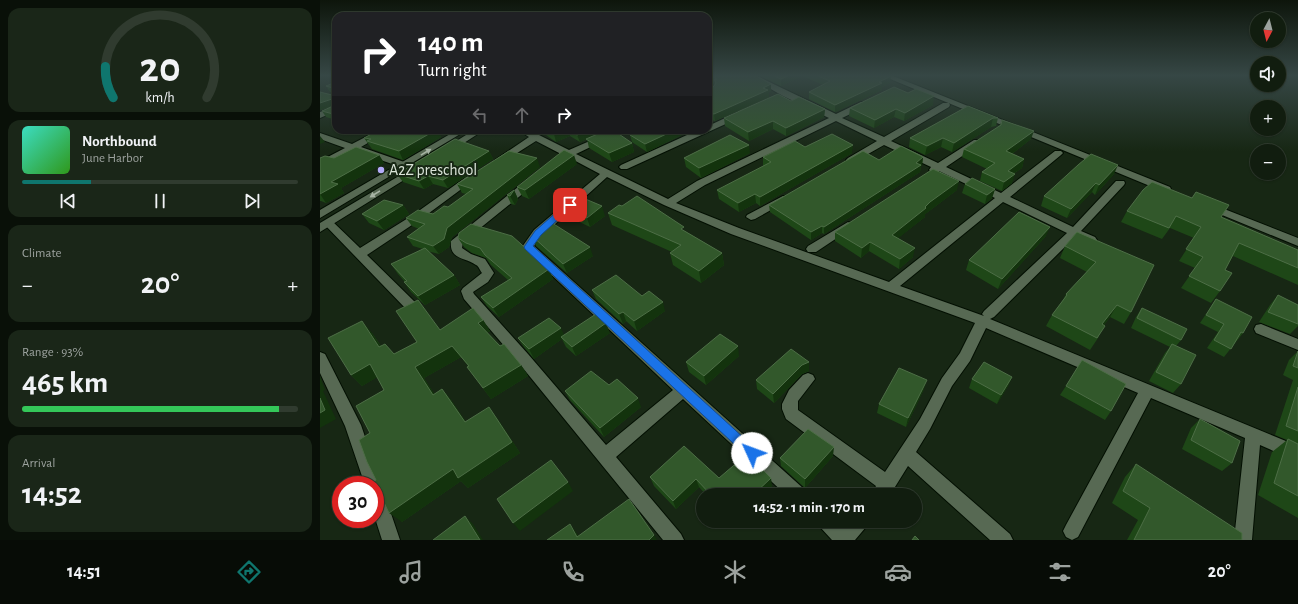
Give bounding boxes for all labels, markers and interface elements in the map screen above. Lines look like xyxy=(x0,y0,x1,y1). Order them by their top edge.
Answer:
north arrow xyxy=(1250,12,1286,48)
map controls xyxy=(1250,12,1286,180)
icon: right xyxy=(352,28,404,80)
text: 140 m xyxy=(418,29,484,57)
text: 20 xyxy=(139,48,181,89)
button: sound xyxy=(1250,56,1286,92)
text: Turn right xyxy=(418,62,487,80)
text: km/h xyxy=(145,91,175,105)
button: + xyxy=(1250,100,1286,136)
icon: left xyxy=(469,104,491,126)
icon: ahead xyxy=(511,104,533,126)
icon: right xyxy=(553,104,575,126)
text: Northbound xyxy=(82,134,157,149)
button: − xyxy=(1250,144,1286,180)
one-way arrow xyxy=(420,149,432,156)
text: June Harbor xyxy=(82,152,143,165)
place label: A2Z preschool xyxy=(389,162,477,178)
marker: A2Z preschool xyxy=(376,165,386,175)
pin xyxy=(553,188,587,222)
icon: previous xyxy=(57,190,79,212)
icon: pause xyxy=(149,190,171,212)
icon: next xyxy=(241,190,263,212)
one-way arrow xyxy=(370,190,380,198)
icon: arrive xyxy=(559,194,581,216)
text: Climate xyxy=(22,247,61,260)
text: 20° xyxy=(141,269,179,299)
text: − xyxy=(22,274,33,296)
text: + xyxy=(287,274,298,296)
text: Range · 93% xyxy=(22,346,83,359)
text: 465 km xyxy=(22,368,108,398)
position arrow xyxy=(731,432,773,474)
text: Arrival xyxy=(22,457,55,470)
speed limit sign: 30 xyxy=(332,476,384,528)
text: 14:52 xyxy=(22,479,82,509)
text: 14:52 · 1 min · 170 m xyxy=(753,500,865,515)
icon: directions xyxy=(235,558,263,586)
icon: music xyxy=(397,558,425,586)
icon: phone xyxy=(559,558,587,586)
icon: climate xyxy=(721,558,749,586)
icon: car xyxy=(884,558,912,586)
icon: filters xyxy=(1046,558,1074,586)
text: 14:51 xyxy=(67,563,101,581)
text: 20° xyxy=(1208,563,1231,581)

